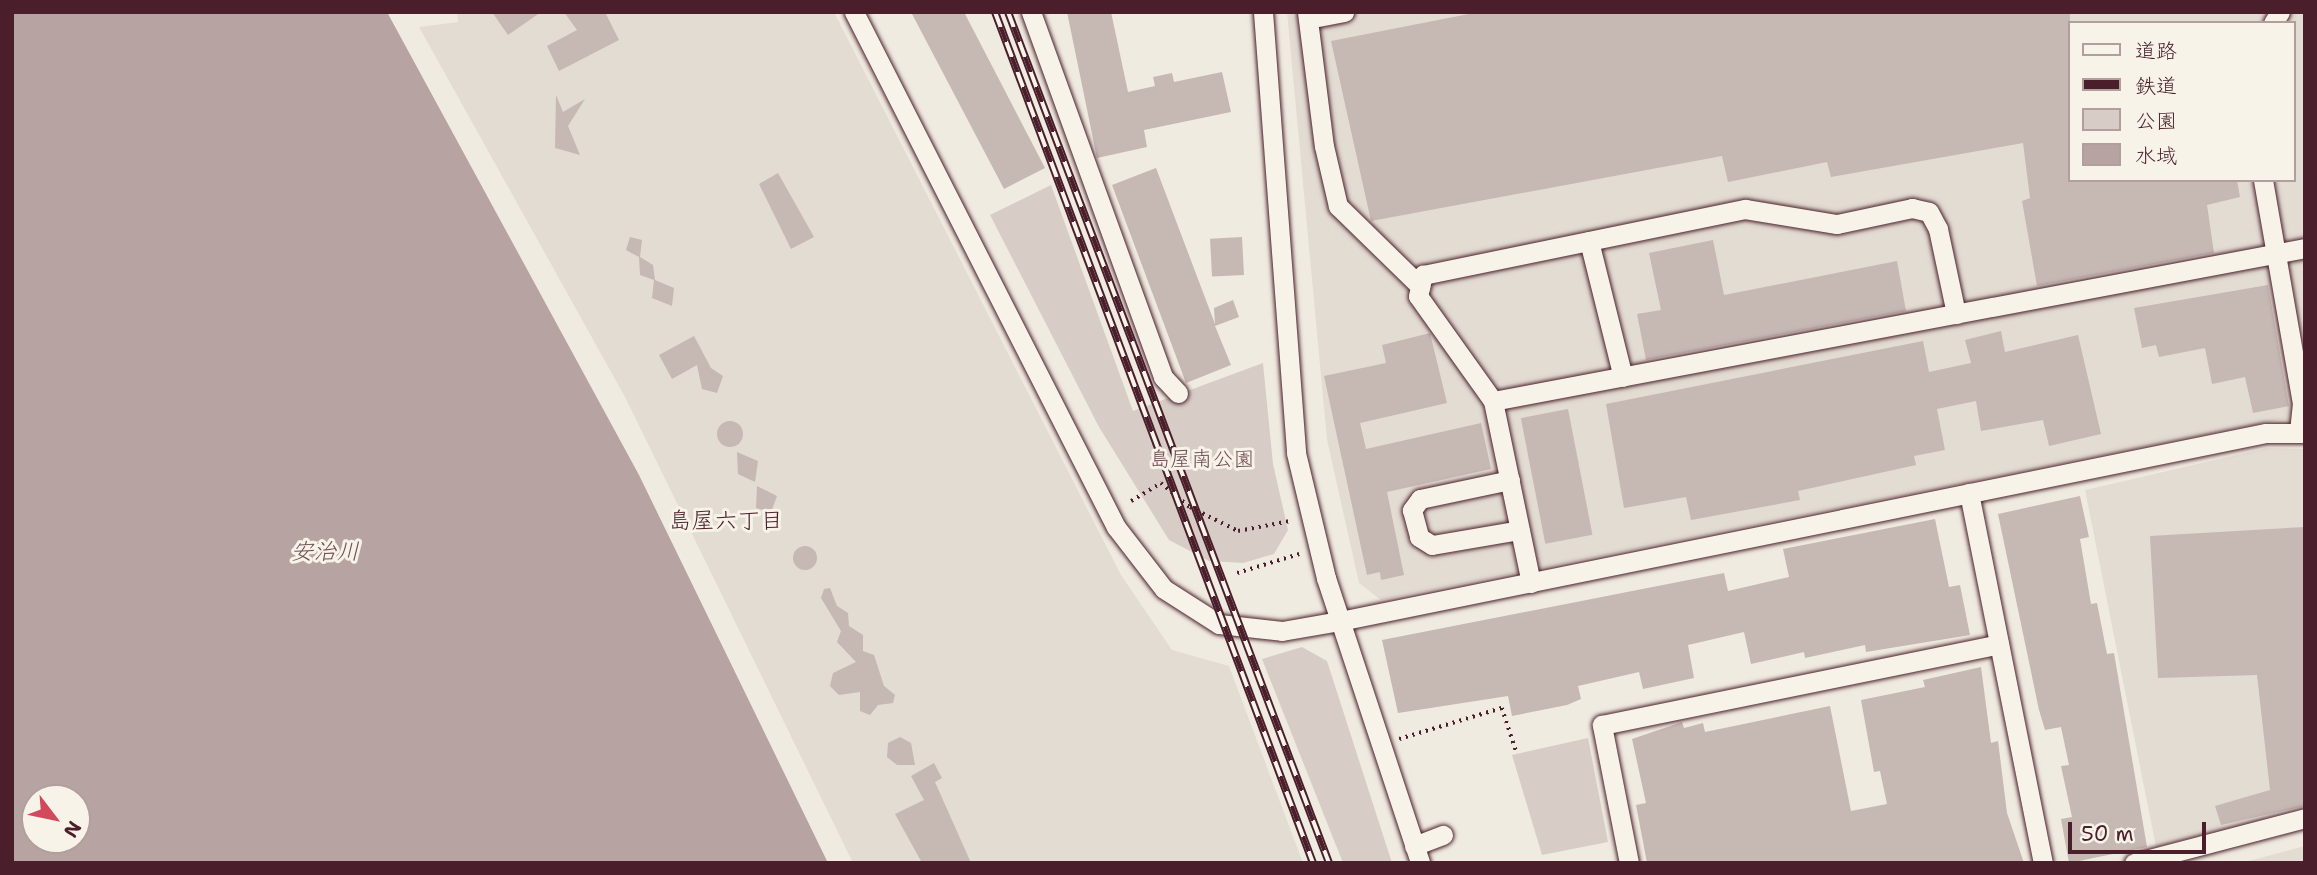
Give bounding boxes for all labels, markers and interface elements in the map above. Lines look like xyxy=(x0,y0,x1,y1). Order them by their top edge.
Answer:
legend xyxy=(2068,21,2296,182)
text: 道路 xyxy=(2135,37,2177,65)
text: 鉄道 xyxy=(2135,72,2177,100)
text: 公園 xyxy=(2135,107,2177,135)
text: 水域 xyxy=(2135,142,2177,170)
park label: 島屋南公園 xyxy=(1150,446,1254,472)
district label: 島屋六丁目 xyxy=(669,506,783,534)
water label: 安治川 xyxy=(291,537,359,565)
north arrow xyxy=(21,784,91,854)
scale bar xyxy=(2072,808,2210,852)
text: N xyxy=(58,816,87,842)
text: 50 m xyxy=(2081,820,2134,848)

